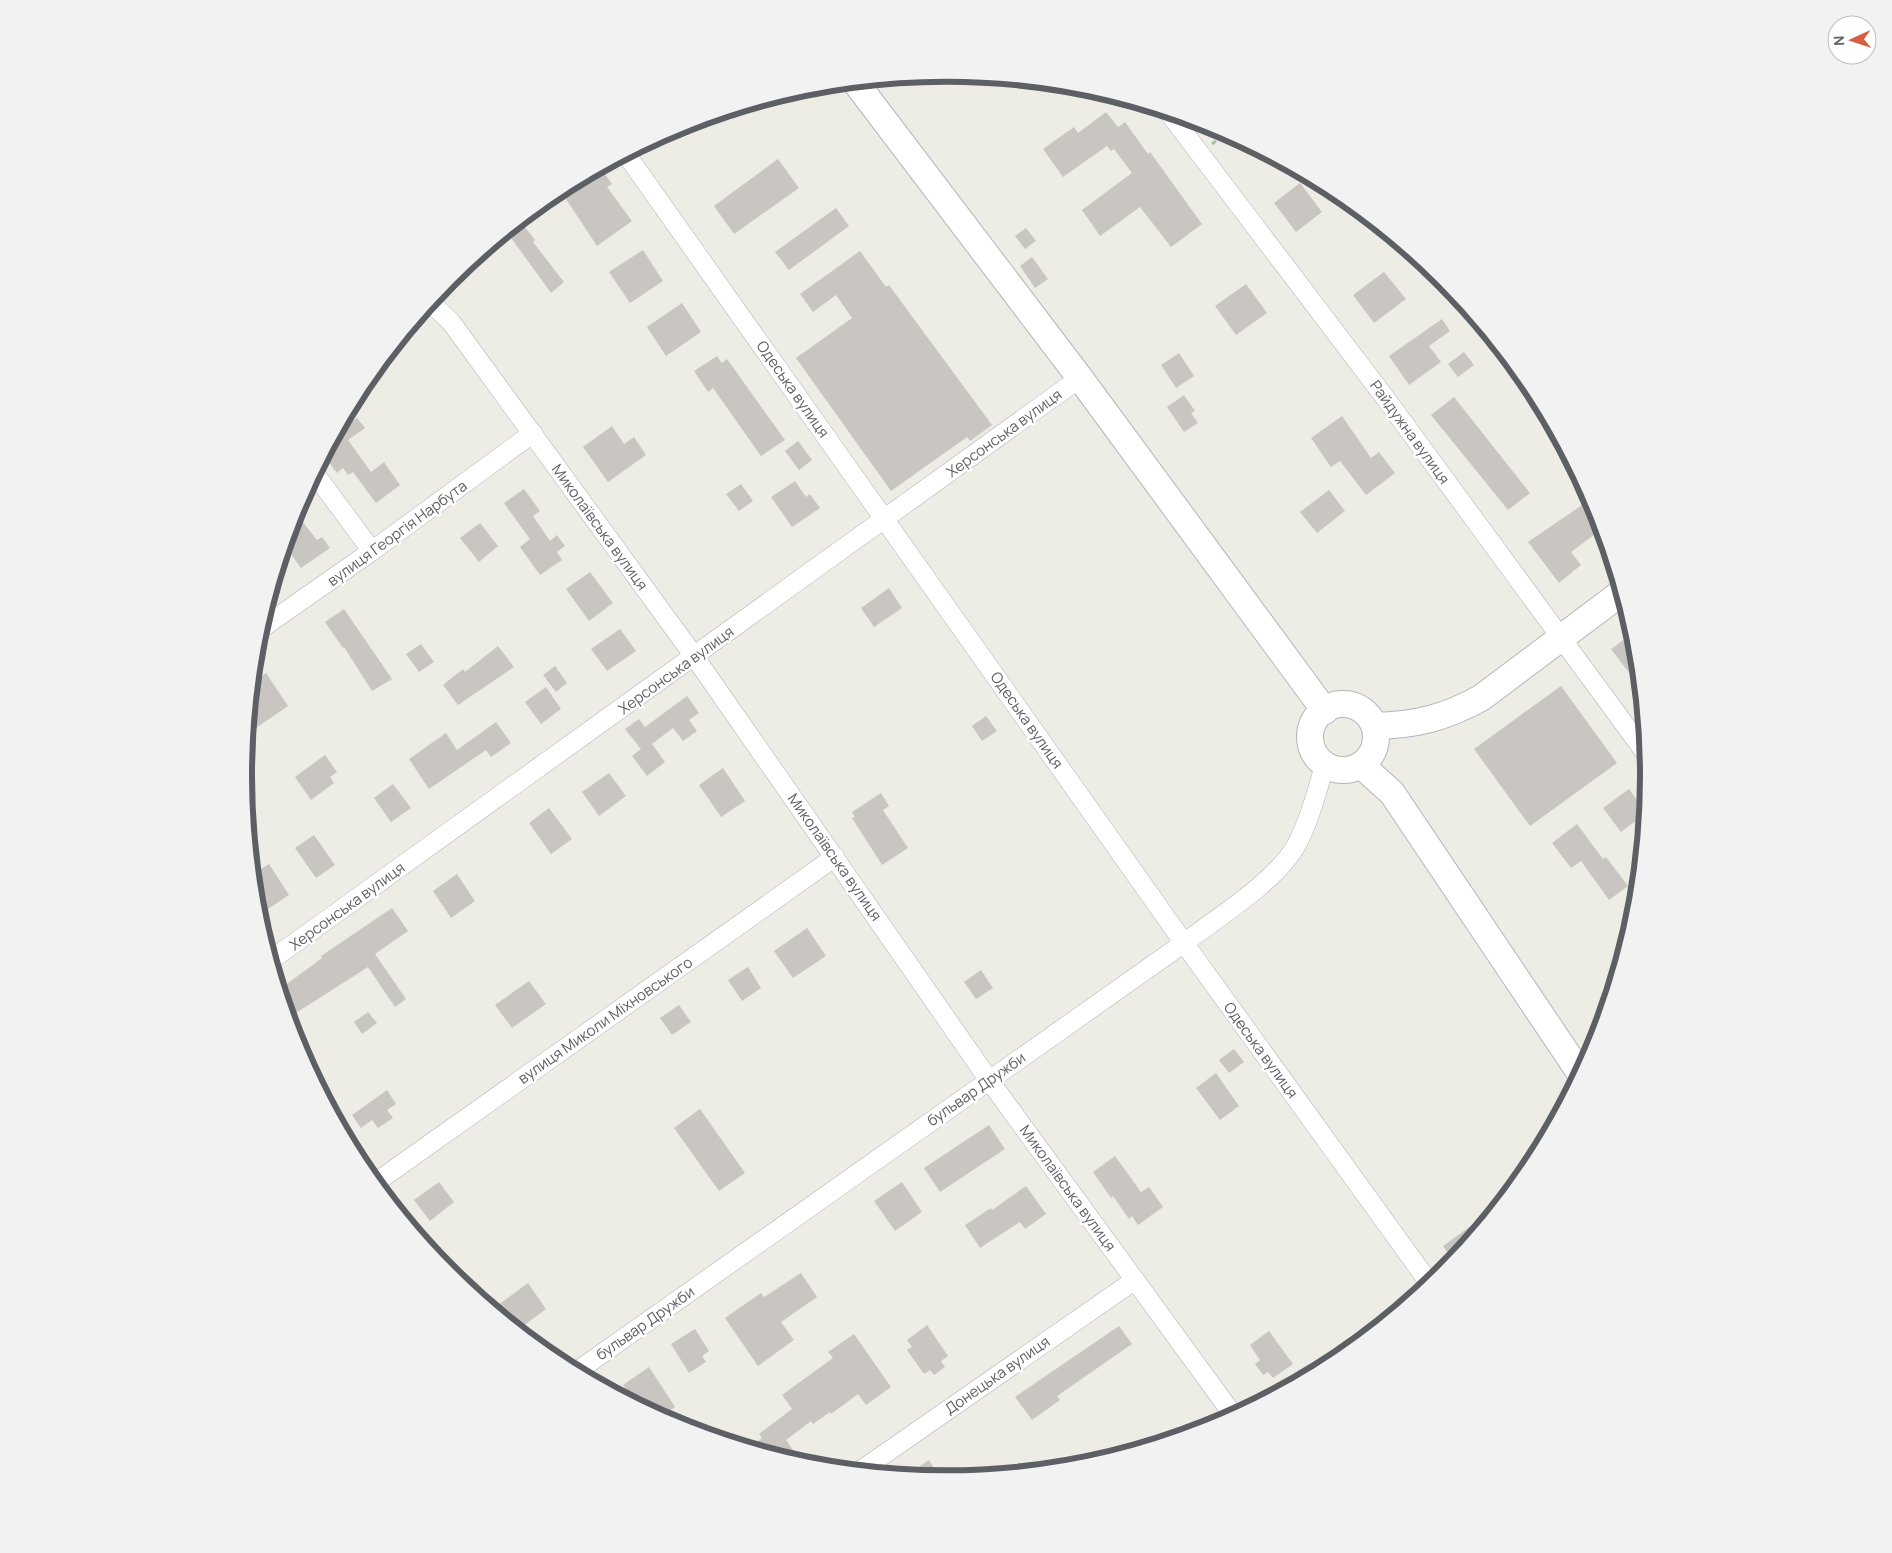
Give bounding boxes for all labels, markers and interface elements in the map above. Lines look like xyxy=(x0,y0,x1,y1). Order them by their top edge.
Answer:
north arrow xyxy=(1827,15,1877,65)
text: N xyxy=(1829,35,1848,46)
street label: Одеська вулиця xyxy=(752,336,834,442)
street label: Райдужна вулиця xyxy=(1365,376,1455,488)
street label: Херсонська вулиця xyxy=(942,384,1066,482)
street label: Миколаївська вулиця xyxy=(547,460,653,594)
street label: вулиця Георгія Нарбута xyxy=(323,475,471,591)
street label: Херсонська вулиця xyxy=(614,621,738,719)
street label: Одеська вулиця xyxy=(986,667,1068,773)
street label: Миколаївська вулиця xyxy=(783,789,887,925)
street label: Херсонська вулиця xyxy=(285,857,409,955)
street label: вулиця Миколи Міхновського xyxy=(513,951,697,1088)
street label: Одеська вулиця xyxy=(1219,998,1303,1102)
street label: бульвар Дружби xyxy=(922,1047,1030,1131)
street label: Миколаївська вулиця xyxy=(1015,1121,1121,1255)
street label: бульвар Дружби xyxy=(591,1281,699,1365)
street label: Донецька вулиця xyxy=(940,1331,1054,1419)

